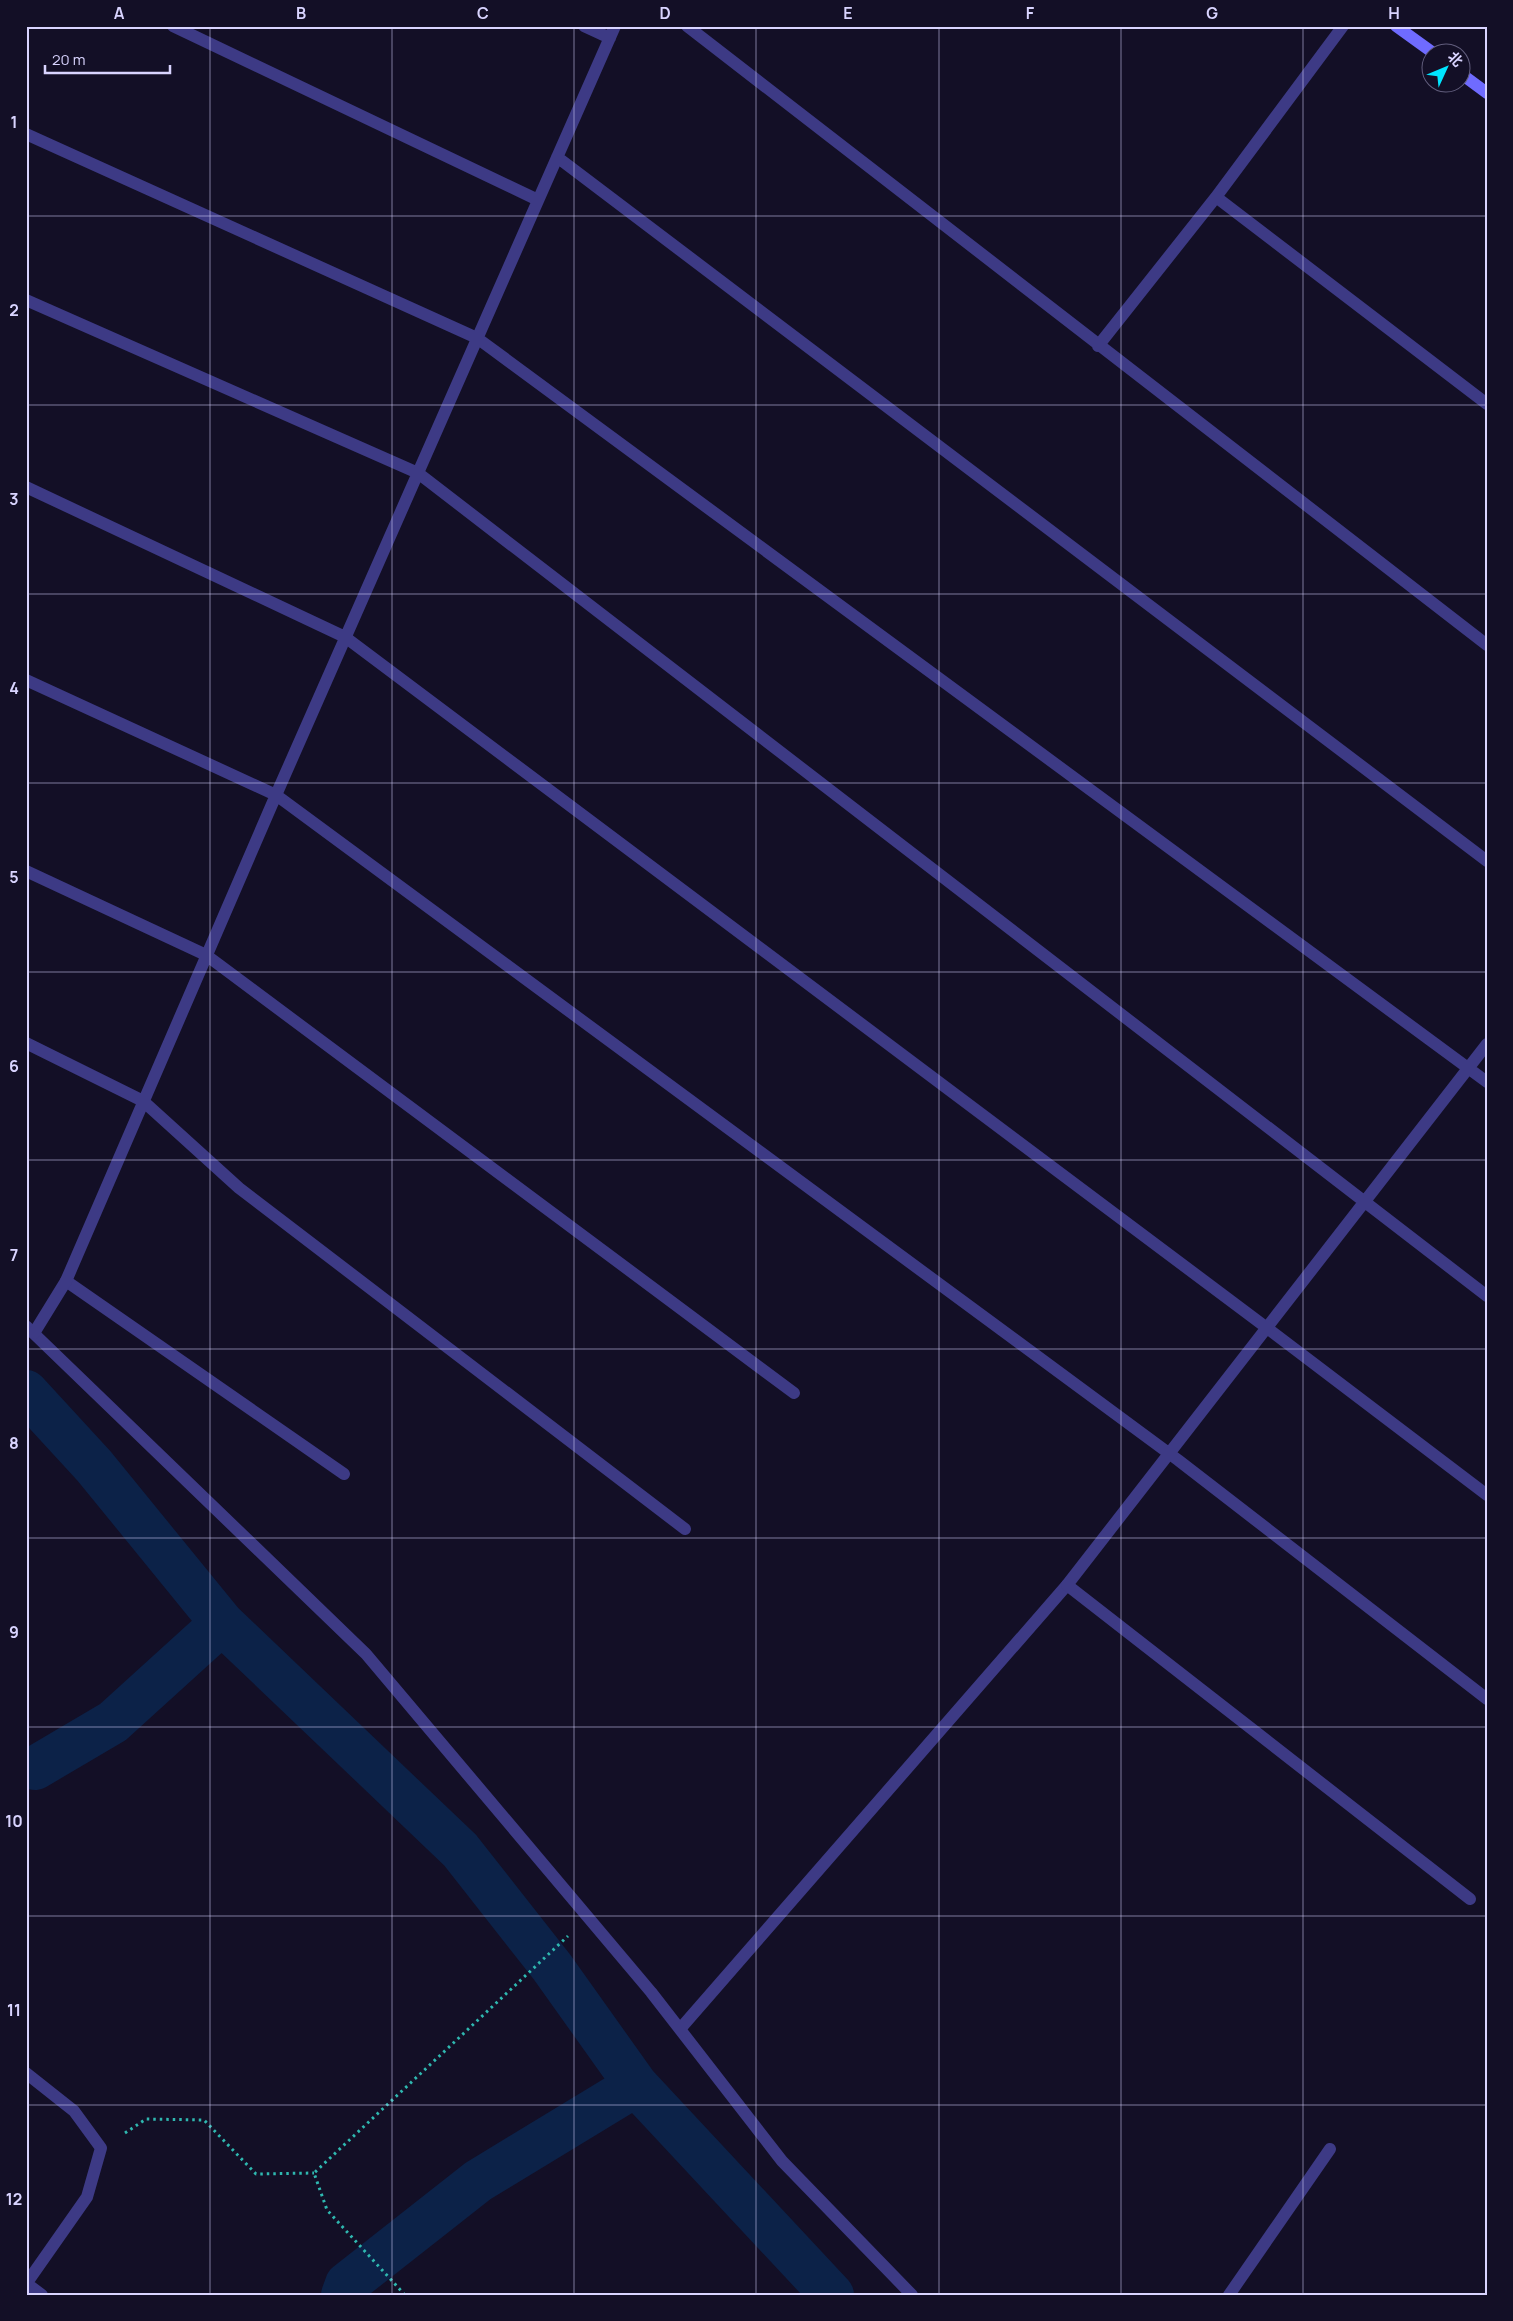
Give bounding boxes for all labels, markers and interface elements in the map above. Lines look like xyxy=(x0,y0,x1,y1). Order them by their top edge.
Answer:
text: A xyxy=(114,2,125,24)
text: B xyxy=(296,2,306,24)
text: C xyxy=(477,2,489,24)
text: D xyxy=(659,2,671,24)
text: E xyxy=(843,2,853,24)
text: F xyxy=(1026,2,1035,24)
text: G xyxy=(1206,2,1218,24)
text: H xyxy=(1388,2,1400,24)
scale bar xyxy=(45,42,170,74)
north arrow xyxy=(1420,42,1470,92)
text: 北 xyxy=(1444,47,1467,70)
text: 20 m xyxy=(52,49,85,70)
text: 1 xyxy=(10,111,18,133)
text: 2 xyxy=(9,299,19,321)
text: 3 xyxy=(9,488,19,510)
text: 4 xyxy=(9,677,19,699)
text: 5 xyxy=(9,866,19,888)
text: 6 xyxy=(9,1055,19,1077)
text: 7 xyxy=(10,1244,18,1266)
text: 8 xyxy=(9,1432,19,1454)
text: 9 xyxy=(9,1621,19,1643)
text: 10 xyxy=(5,1810,23,1832)
text: 11 xyxy=(7,1999,21,2021)
text: 12 xyxy=(6,2188,22,2210)

